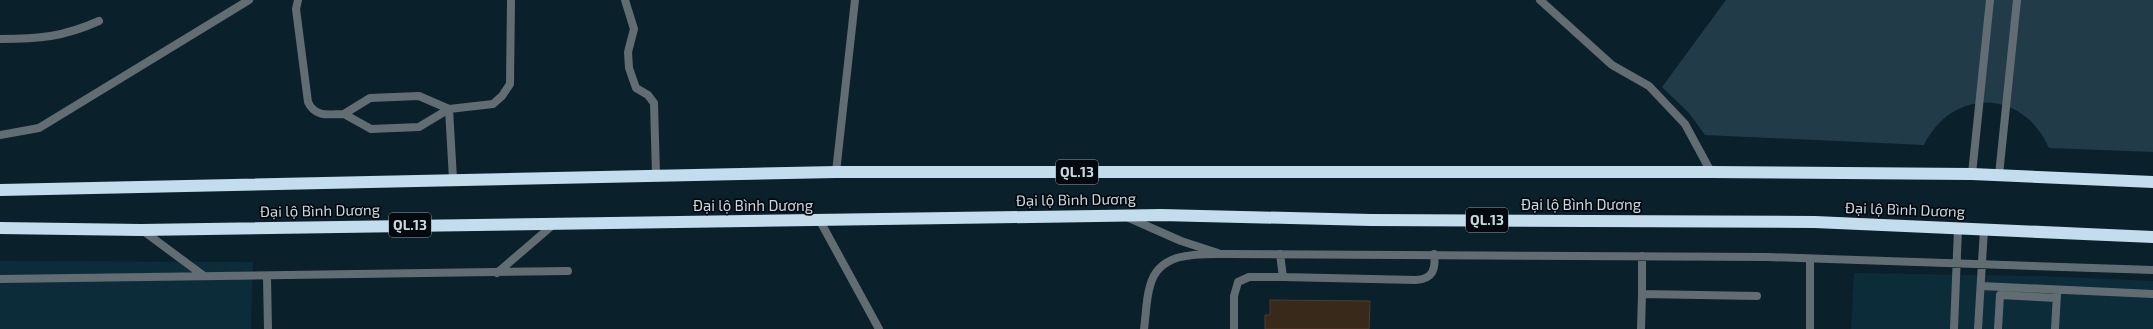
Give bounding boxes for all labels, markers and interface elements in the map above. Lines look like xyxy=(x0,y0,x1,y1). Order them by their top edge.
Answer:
road number: QL.13 xyxy=(1056,160,1098,184)
street label: Đại lộ Bình Dương xyxy=(1016,189,1137,209)
street label: Đại lộ Bình Dương xyxy=(1521,195,1642,213)
street label: Đại lộ Bình Dương xyxy=(693,196,814,214)
street label: Đại lộ Bình Dương xyxy=(1845,198,1966,220)
street label: Đại lộ Bình Dương xyxy=(260,200,381,220)
road number: QL.13 xyxy=(1466,208,1508,232)
road number: QL.13 xyxy=(389,213,431,237)

